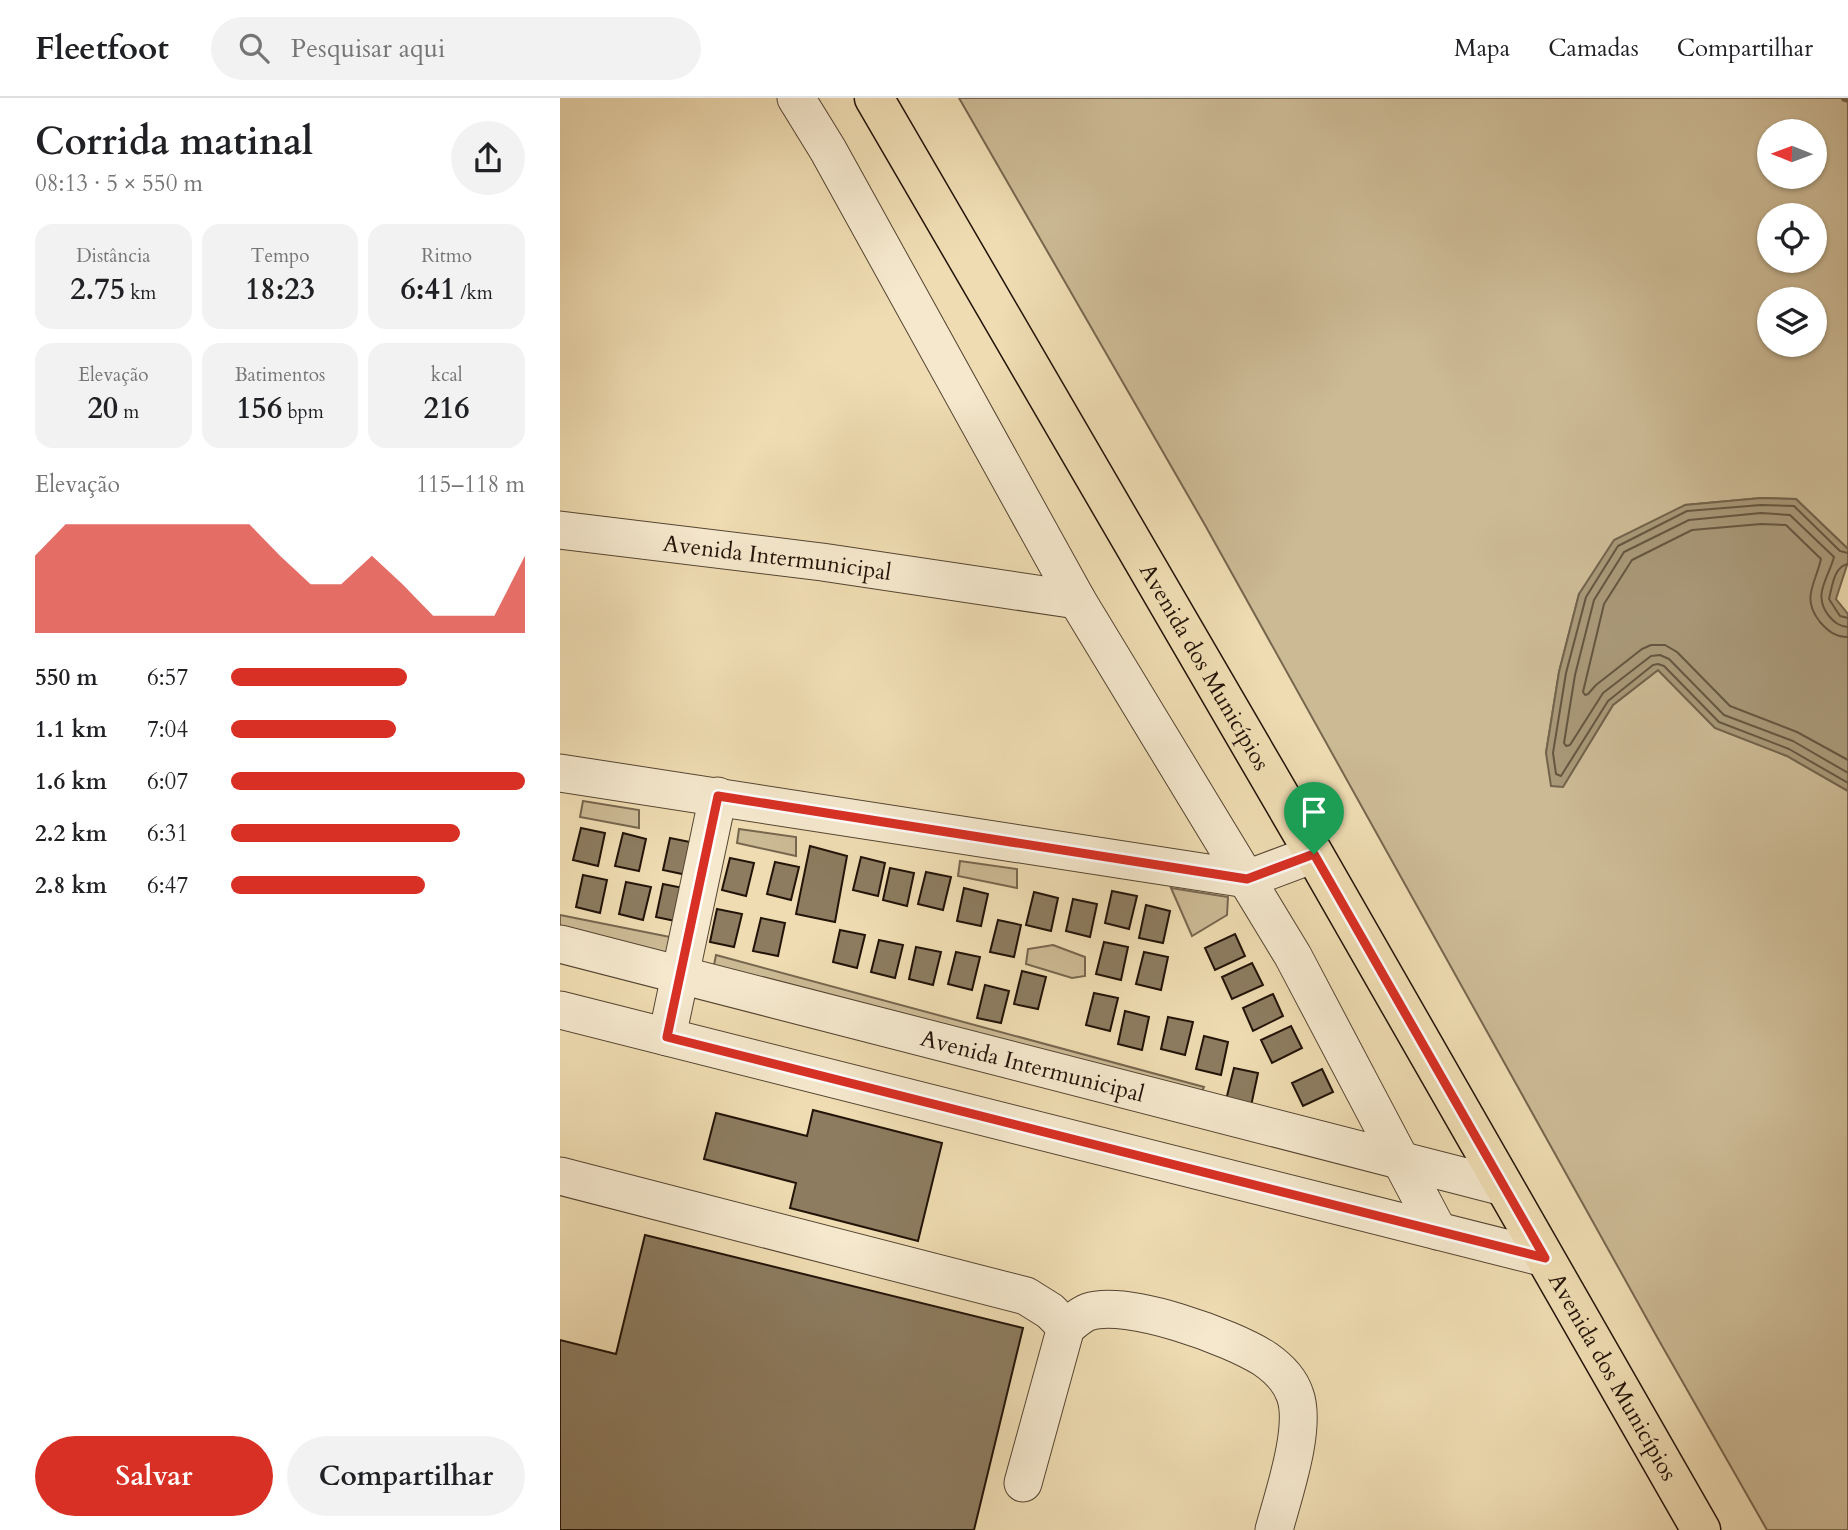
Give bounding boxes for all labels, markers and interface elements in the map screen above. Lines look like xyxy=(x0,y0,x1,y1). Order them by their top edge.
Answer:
search box xyxy=(211,17,701,80)
text: Fleetfoot xyxy=(35,26,169,71)
icon: search xyxy=(235,29,273,67)
text: Pesquisar aqui xyxy=(291,31,445,66)
text: Mapa xyxy=(1454,32,1510,65)
text: Camadas xyxy=(1548,32,1639,65)
text: Compartilhar xyxy=(1677,32,1813,65)
text: Corrida matinal xyxy=(35,116,313,168)
north arrow xyxy=(1757,119,1827,189)
map controls xyxy=(1757,119,1827,357)
button: share xyxy=(451,121,525,195)
text: 08:13 · 5 × 550 m xyxy=(35,168,203,199)
button: locate xyxy=(1757,203,1827,273)
text: Distância xyxy=(76,243,151,269)
text: Tempo xyxy=(250,243,310,269)
text: Ritmo xyxy=(421,243,472,269)
text: 2.75 xyxy=(70,269,125,310)
text: 18:23 xyxy=(245,269,315,310)
text: 6:41 xyxy=(401,269,455,310)
text: km xyxy=(125,280,156,306)
text: /km xyxy=(455,280,493,306)
button: layers xyxy=(1757,287,1827,357)
text: Elevação xyxy=(78,362,148,388)
text: Batimentos xyxy=(235,362,325,388)
text: kcal xyxy=(431,362,463,388)
text: 20 xyxy=(87,388,118,429)
text: 156 xyxy=(236,388,282,429)
text: 216 xyxy=(424,388,470,429)
text: m xyxy=(118,399,139,425)
text: bpm xyxy=(282,399,324,425)
text: Elevação xyxy=(35,469,120,500)
text: 115–118 m xyxy=(416,469,525,500)
street label: Avenida Intermunicipal xyxy=(661,528,894,588)
street label: Avenida dos Municípios xyxy=(1132,558,1277,776)
text: 550 m xyxy=(35,662,98,693)
text: 6:57 xyxy=(147,662,188,693)
text: 1.1 km xyxy=(35,714,107,745)
text: 7:04 xyxy=(147,714,188,745)
text: 1.6 km xyxy=(35,766,107,797)
text: 6:07 xyxy=(147,766,188,797)
pin xyxy=(1284,782,1344,854)
icon: arrive xyxy=(1295,793,1333,831)
text: 2.2 km xyxy=(35,818,107,849)
text: 6:31 xyxy=(147,818,188,849)
text: 2.8 km xyxy=(35,870,107,901)
text: 6:47 xyxy=(147,870,188,901)
street label: Avenida Intermunicipal xyxy=(917,1022,1148,1110)
street label: Avenida dos Municípios xyxy=(1541,1267,1685,1486)
button: Salvar xyxy=(35,1436,273,1516)
button: Compartilhar xyxy=(287,1436,525,1516)

